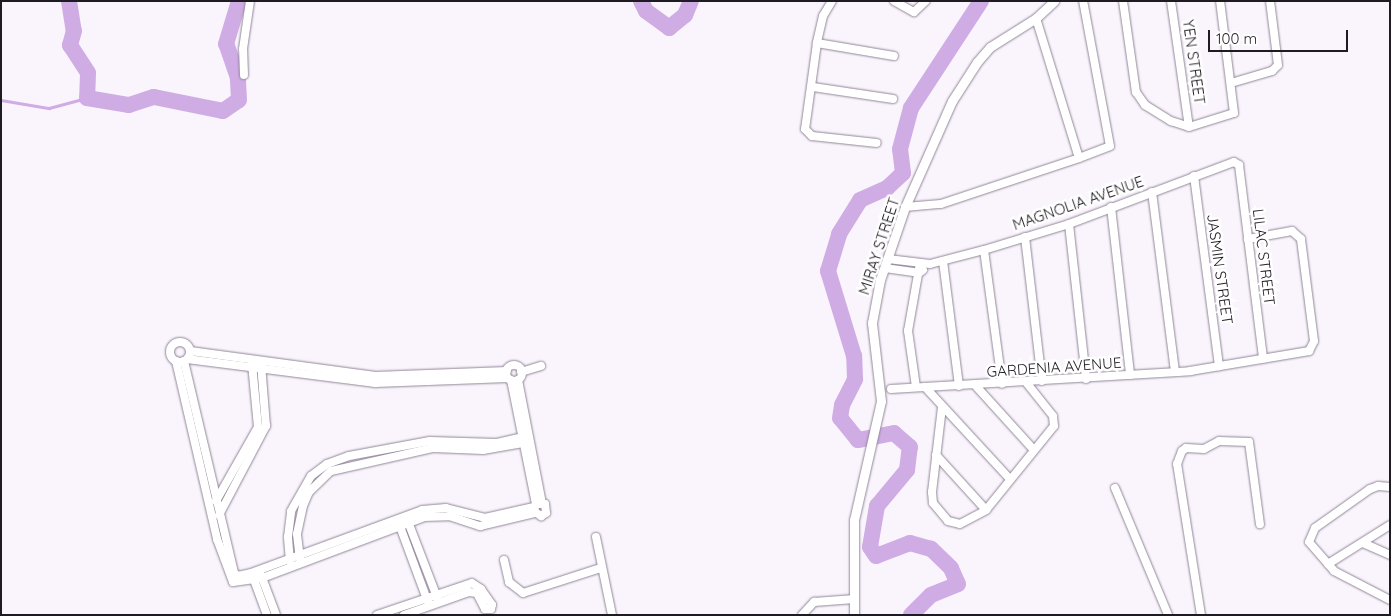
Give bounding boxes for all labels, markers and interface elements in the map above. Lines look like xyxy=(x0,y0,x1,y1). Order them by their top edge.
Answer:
street label: YEN STREET xyxy=(1179,18,1209,106)
scale bar xyxy=(1211,20,1351,52)
text: 100 m xyxy=(1216,29,1257,48)
street label: MAGNOLIA AVENUE xyxy=(1010,172,1146,234)
street label: MIRAY STREET xyxy=(855,195,903,297)
street label: LILAC STREET xyxy=(1249,208,1279,306)
street label: JASMIN STREET xyxy=(1203,213,1237,325)
street label: GARDENIA AVENUE xyxy=(986,353,1122,381)

